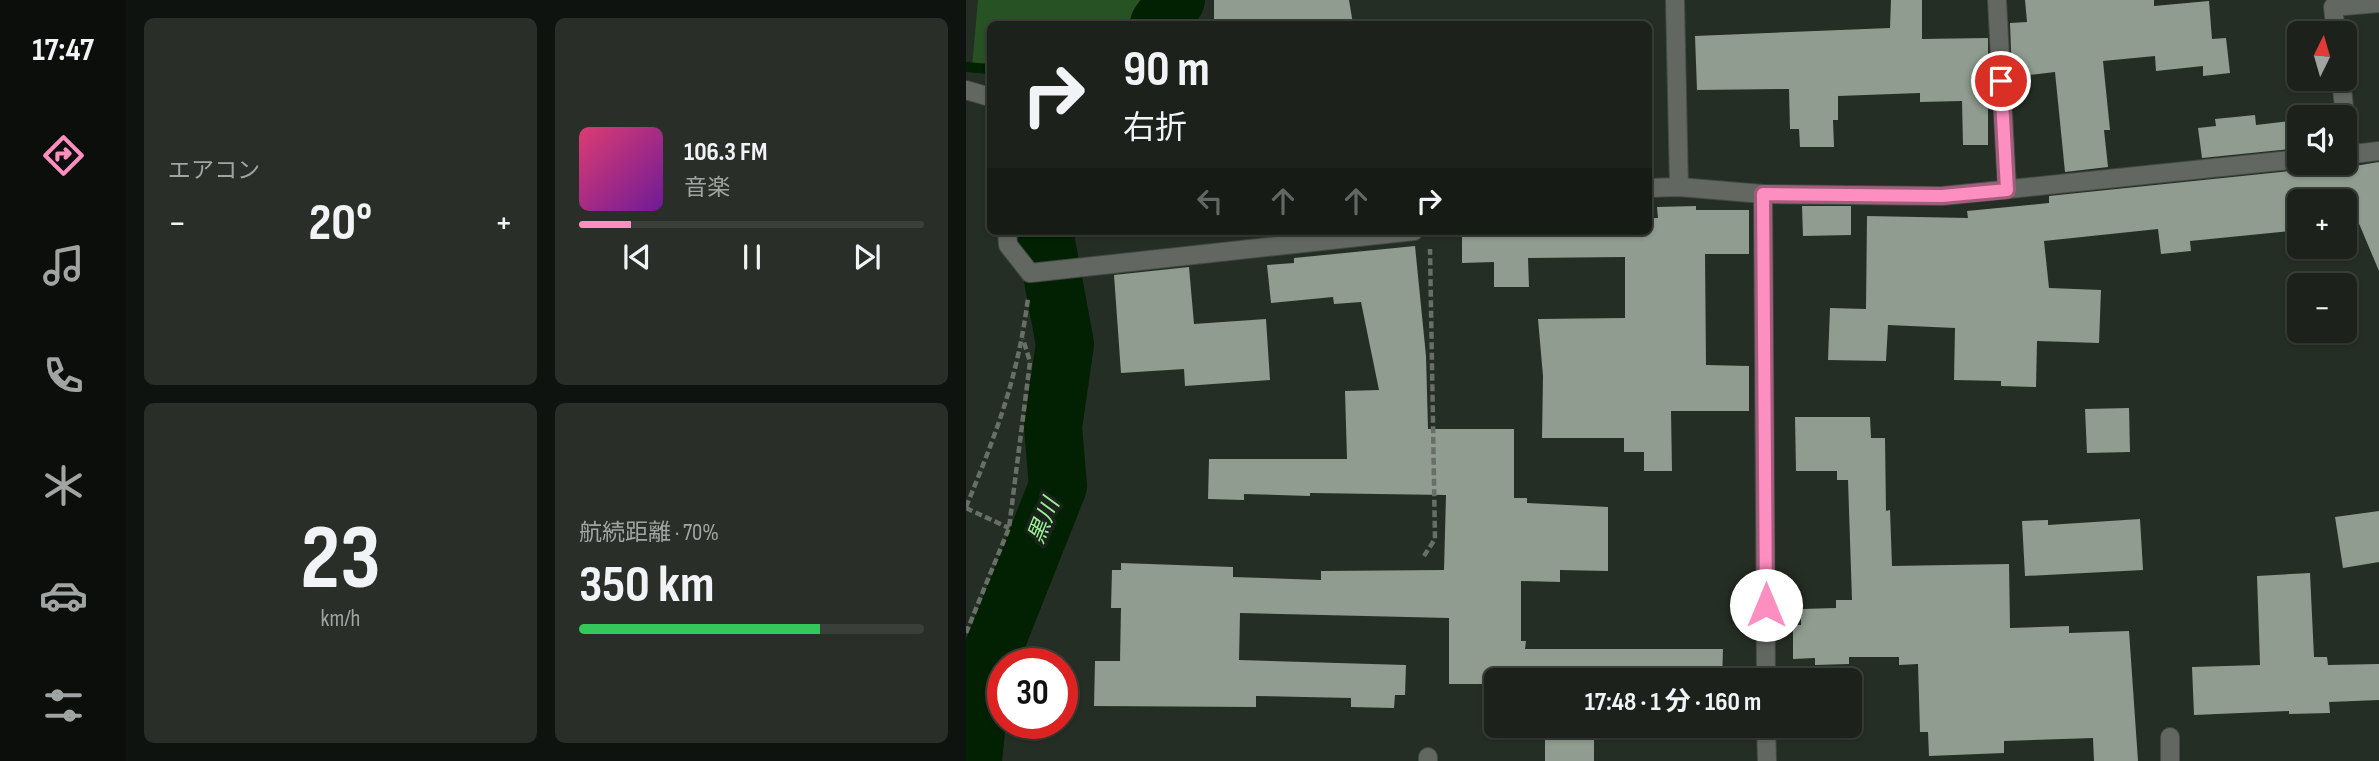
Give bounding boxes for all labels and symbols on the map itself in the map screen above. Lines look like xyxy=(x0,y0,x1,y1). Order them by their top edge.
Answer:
north arrow xyxy=(2287,21,2357,91)
pin xyxy=(1971,51,2031,111)
water label: 黒川 xyxy=(1022,492,1067,548)
position arrow xyxy=(1729,568,1803,642)
speed limit sign: 30 xyxy=(987,648,1078,739)

